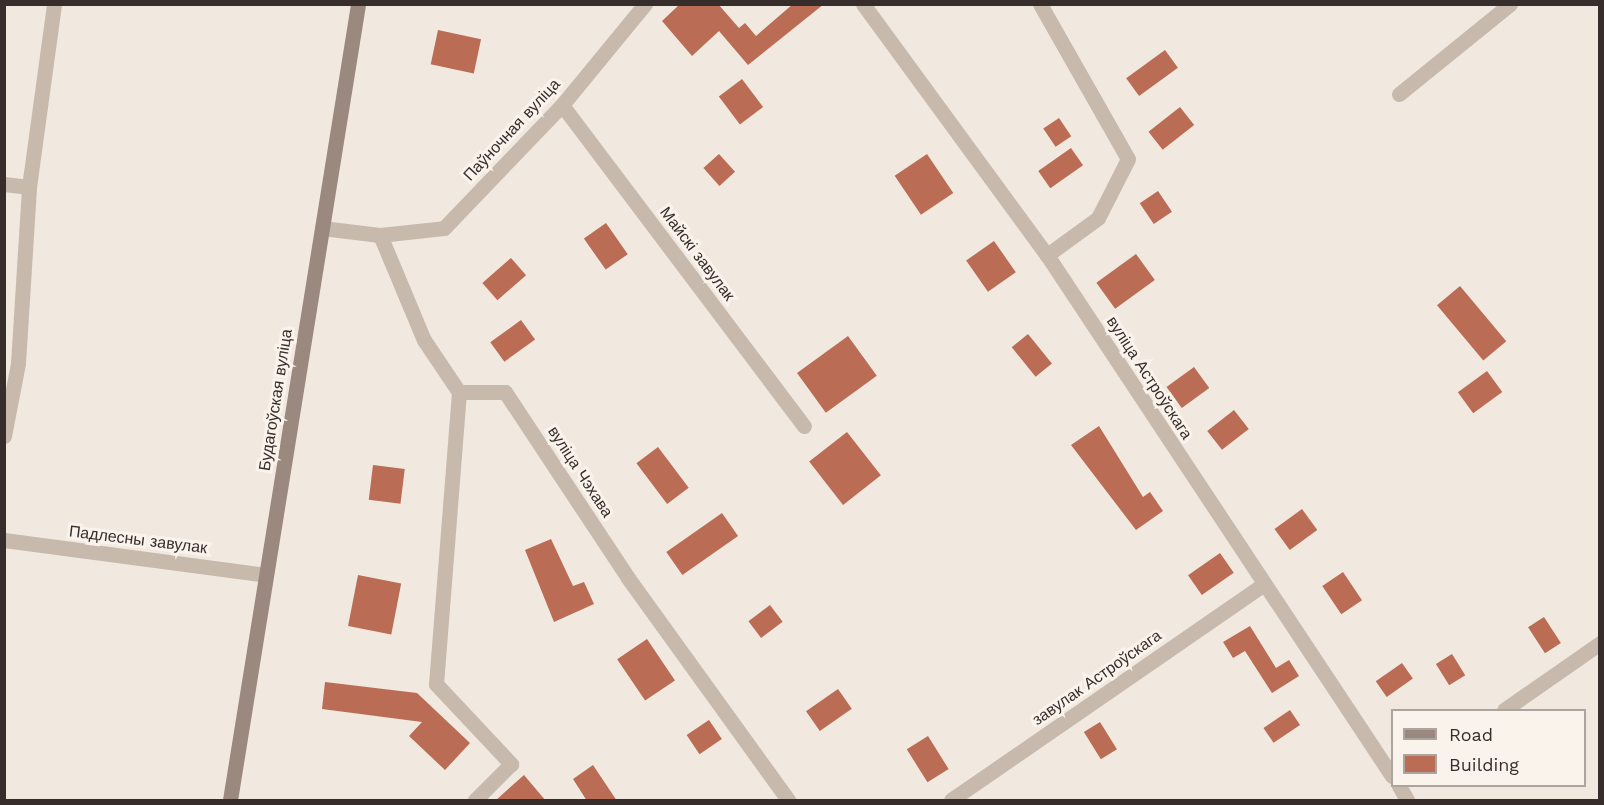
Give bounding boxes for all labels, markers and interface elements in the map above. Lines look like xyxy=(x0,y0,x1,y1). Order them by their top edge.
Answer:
street label: Паўночная вуліца xyxy=(460,75,564,185)
street label: Майскі завулак xyxy=(655,203,739,305)
street label: вуліца Астроўскага xyxy=(1102,313,1196,443)
street label: Будагоўская вуліца xyxy=(255,328,297,472)
street label: вуліца Чэхава xyxy=(543,423,617,521)
street label: Падлесны завулак xyxy=(68,522,208,558)
street label: завулак Астроўскага xyxy=(1029,626,1165,730)
legend xyxy=(1391,709,1586,787)
text: Road xyxy=(1449,724,1493,745)
text: Building xyxy=(1449,754,1519,775)

